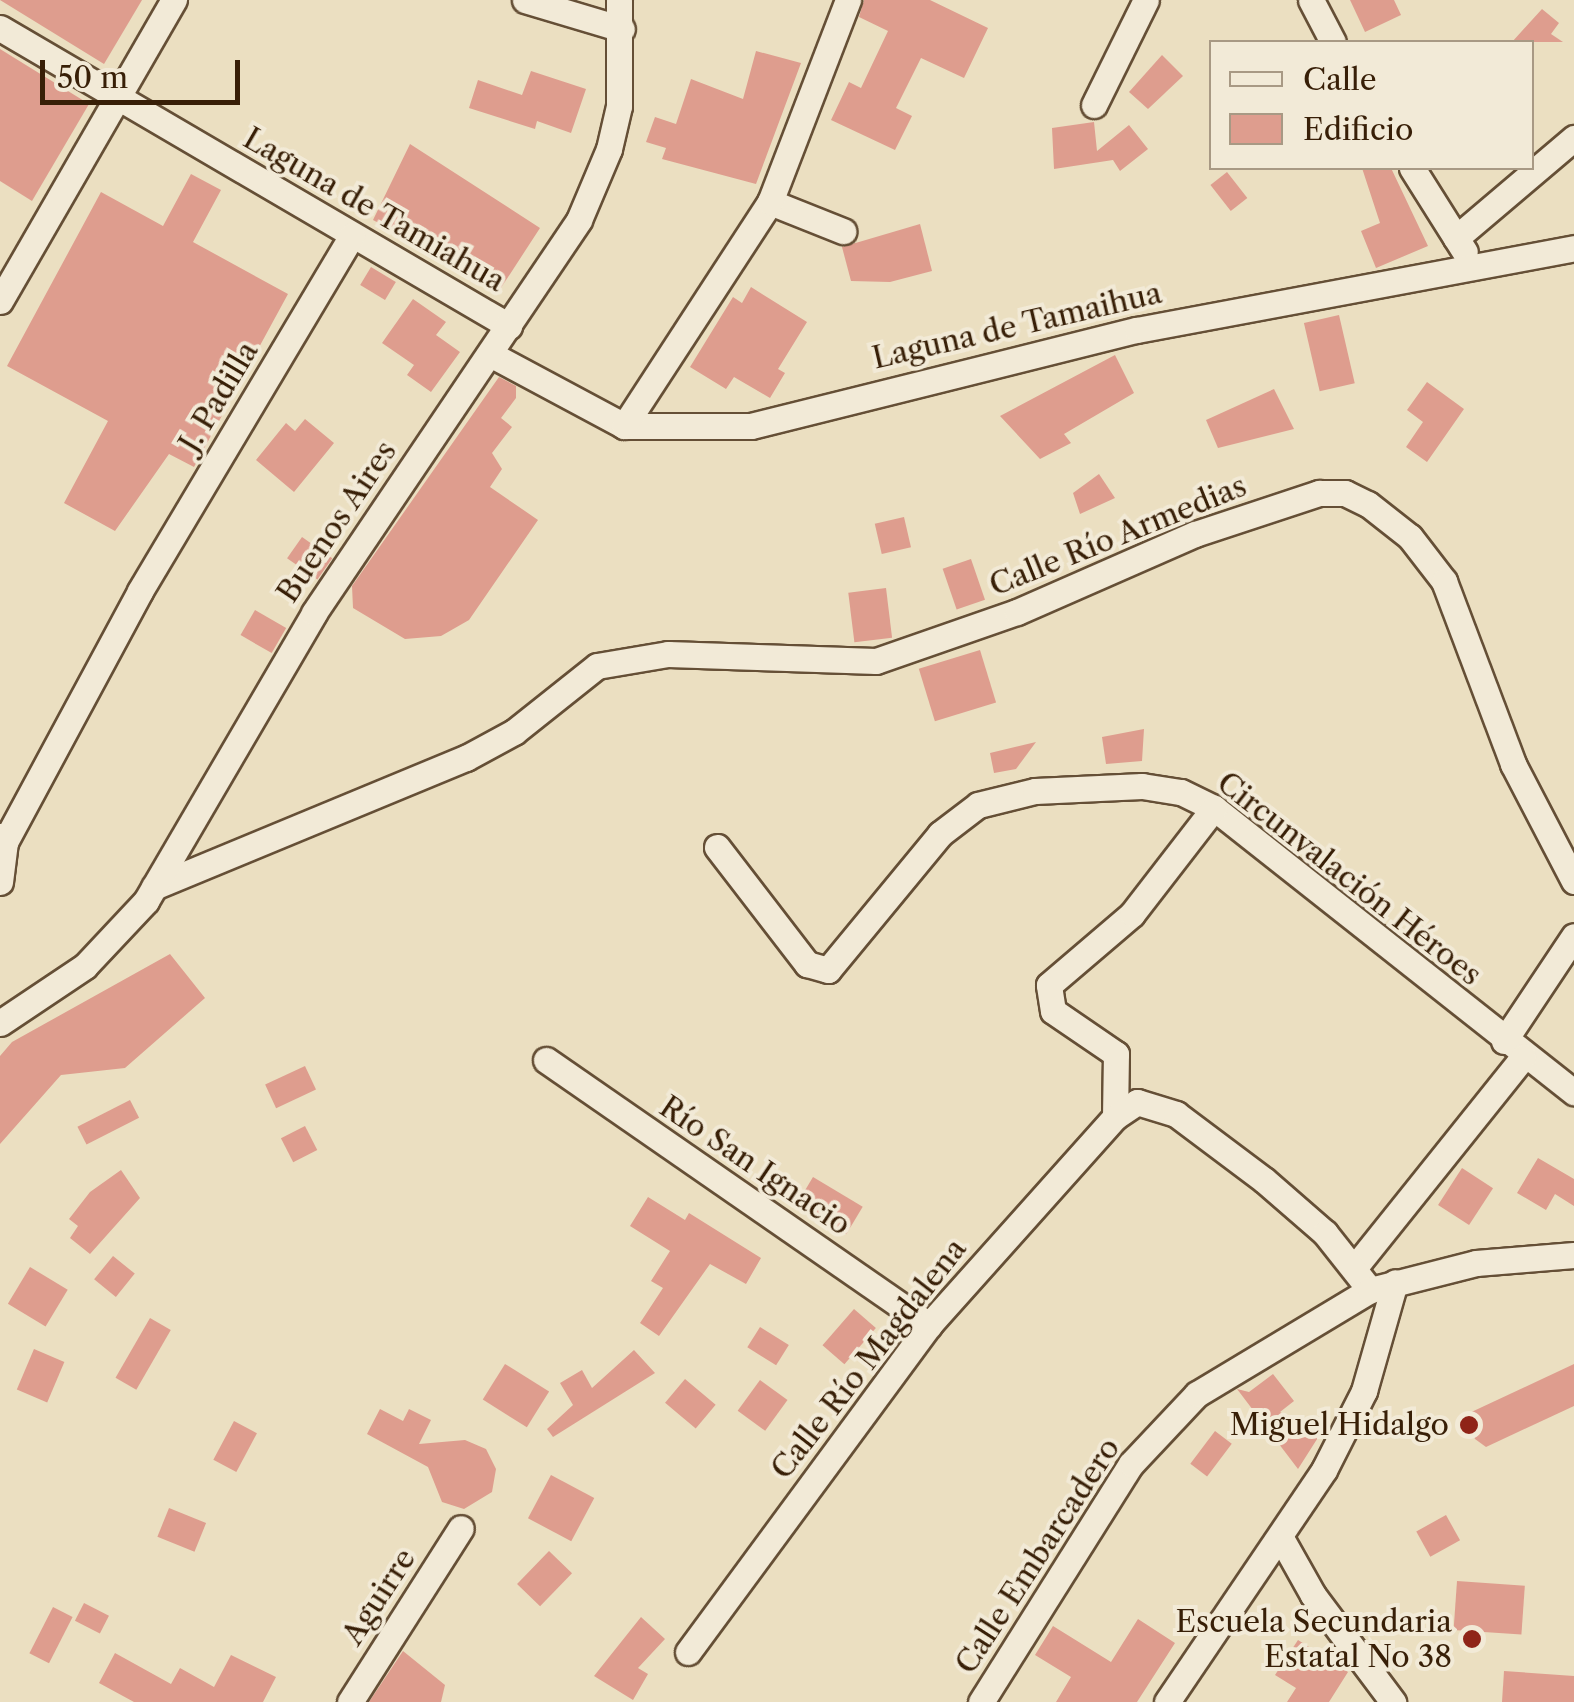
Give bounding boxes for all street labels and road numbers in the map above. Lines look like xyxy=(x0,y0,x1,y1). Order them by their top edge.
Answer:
street label: Laguna de Tamiahua xyxy=(236,120,512,300)
street label: Laguna de Tamaihua xyxy=(868,275,1166,377)
street label: J. Padilla xyxy=(172,335,266,459)
street label: Buenos Aires xyxy=(270,434,404,610)
street label: Calle Río Armedias xyxy=(984,468,1252,604)
street label: Circunvalación Héroes xyxy=(1210,765,1488,993)
street label: Río San Ignacio xyxy=(653,1089,857,1243)
street label: Calle Río Magdalena xyxy=(764,1232,974,1486)
street label: Calle Embarcadero xyxy=(948,1431,1128,1681)
street label: Aguirre xyxy=(335,1542,423,1652)

